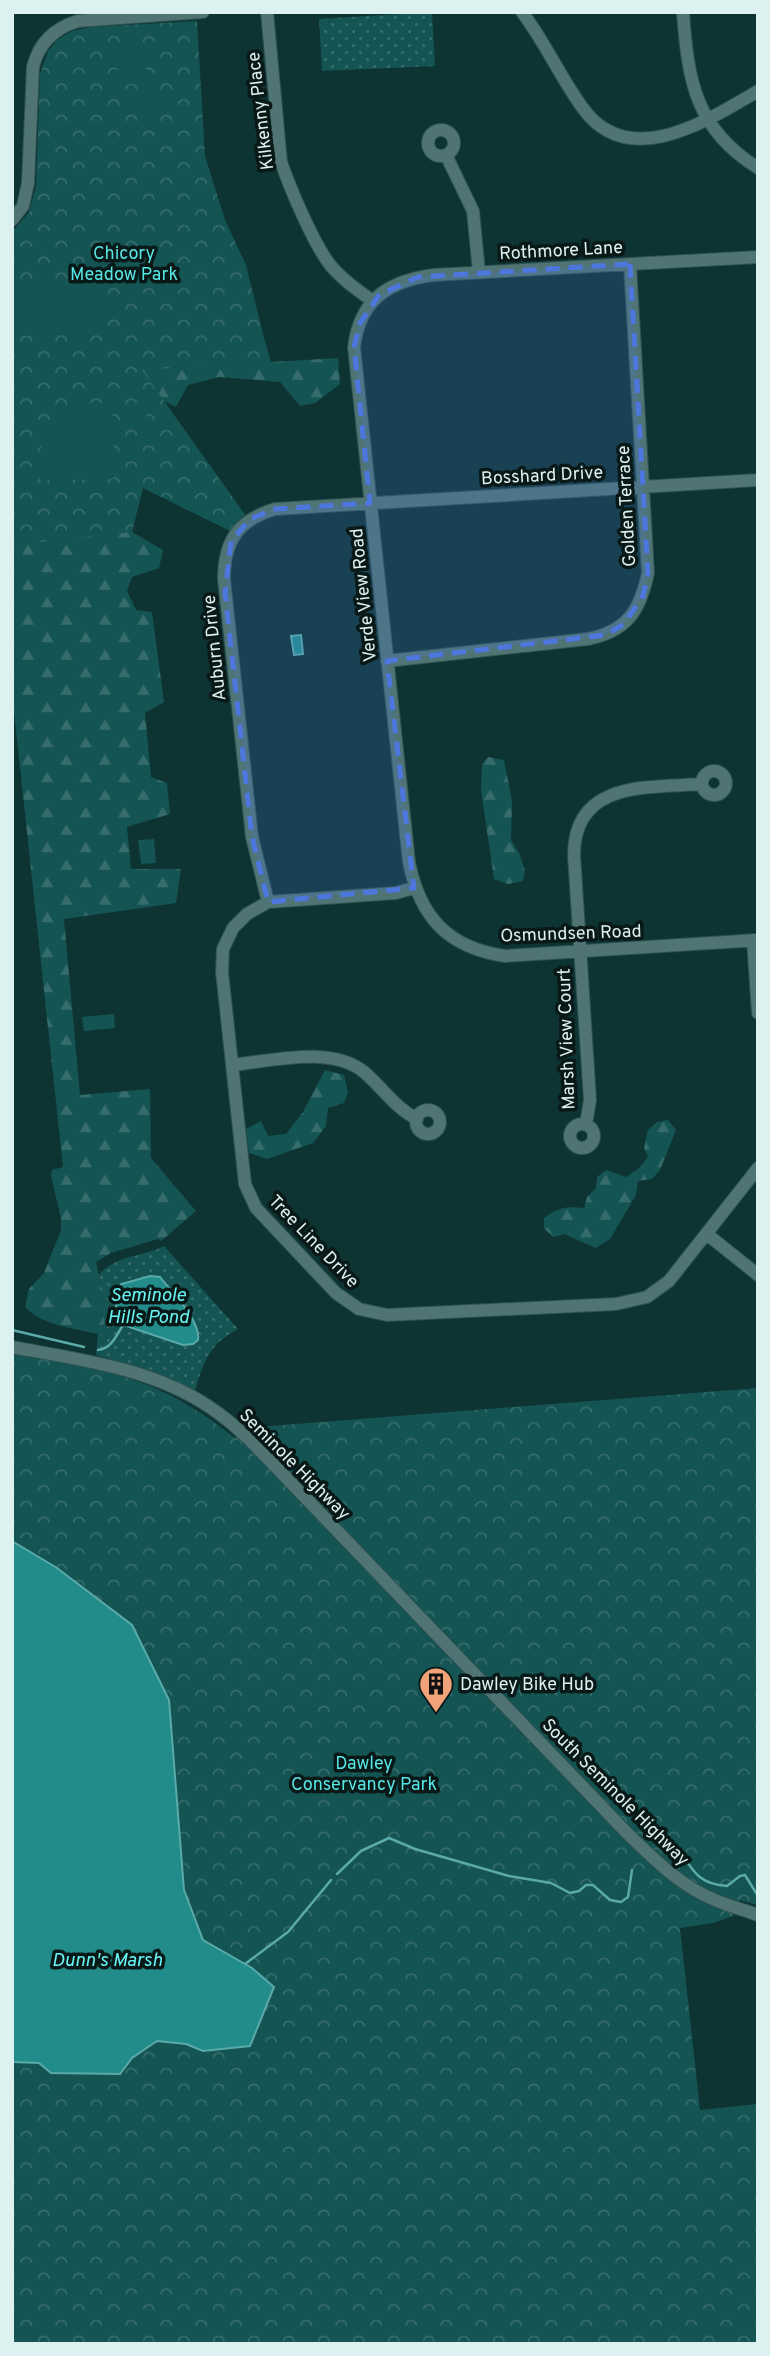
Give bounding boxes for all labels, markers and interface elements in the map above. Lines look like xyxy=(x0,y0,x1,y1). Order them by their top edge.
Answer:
street label: Kilkenny Place xyxy=(243,50,280,171)
street label: Rothmore Lane xyxy=(499,237,624,266)
park label: Chicory Meadow Park xyxy=(70,243,178,287)
street label: Golden Terrace xyxy=(613,445,642,567)
street label: Bosshard Drive xyxy=(480,462,604,491)
street label: Verde View Road xyxy=(346,527,383,663)
street label: Auburn Drive xyxy=(198,594,232,702)
street label: Osmundsen Road xyxy=(500,921,642,948)
street label: Marsh View Court xyxy=(554,968,581,1110)
street label: Tree Line Drive xyxy=(263,1191,363,1294)
water label: Seminole Hills Pond xyxy=(107,1284,190,1330)
street label: Seminole Highway xyxy=(233,1405,354,1526)
building icon: Dawley Bike Hub xyxy=(417,1665,455,1714)
place label: Dawley Bike Hub xyxy=(460,1674,594,1697)
street label: South Seminole Highway xyxy=(536,1714,694,1872)
park label: Dawley Conservancy Park xyxy=(291,1753,437,1797)
water label: Dunn's Marsh xyxy=(52,1949,163,1973)

